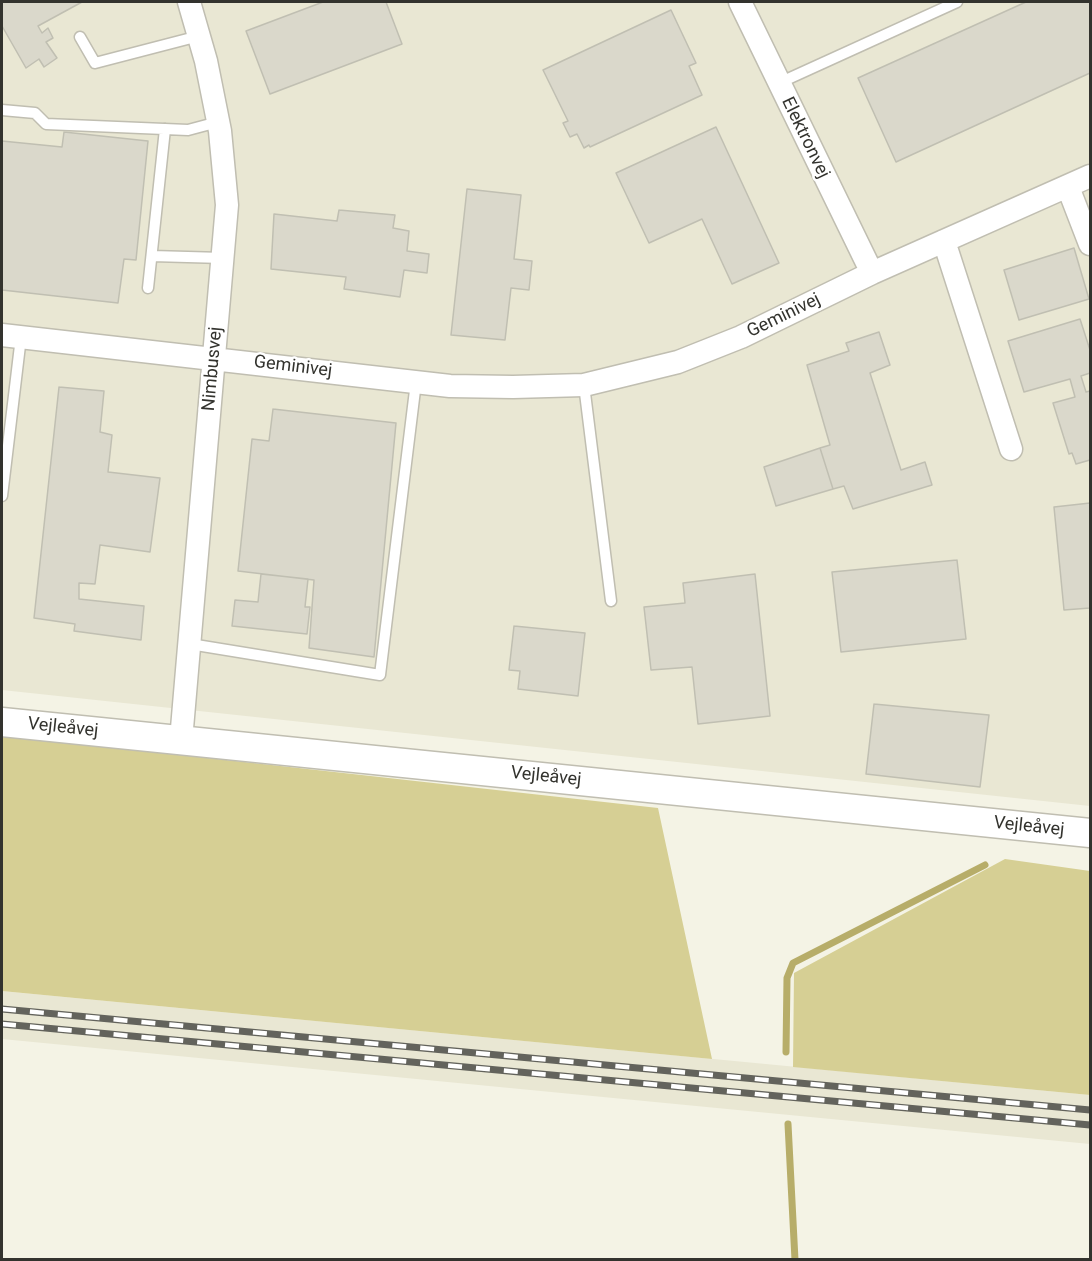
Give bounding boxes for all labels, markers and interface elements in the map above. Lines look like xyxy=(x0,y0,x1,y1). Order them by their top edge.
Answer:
street label: Elektronvej xyxy=(776,94,834,182)
street label: Geminivej xyxy=(744,289,824,343)
street label: Nimbusvej xyxy=(199,326,227,412)
street label: Geminivej xyxy=(253,351,333,383)
street label: Vejleåvej xyxy=(27,714,99,742)
street label: Vejleåvej xyxy=(510,763,582,791)
street label: Vejleåvej xyxy=(993,813,1065,841)

